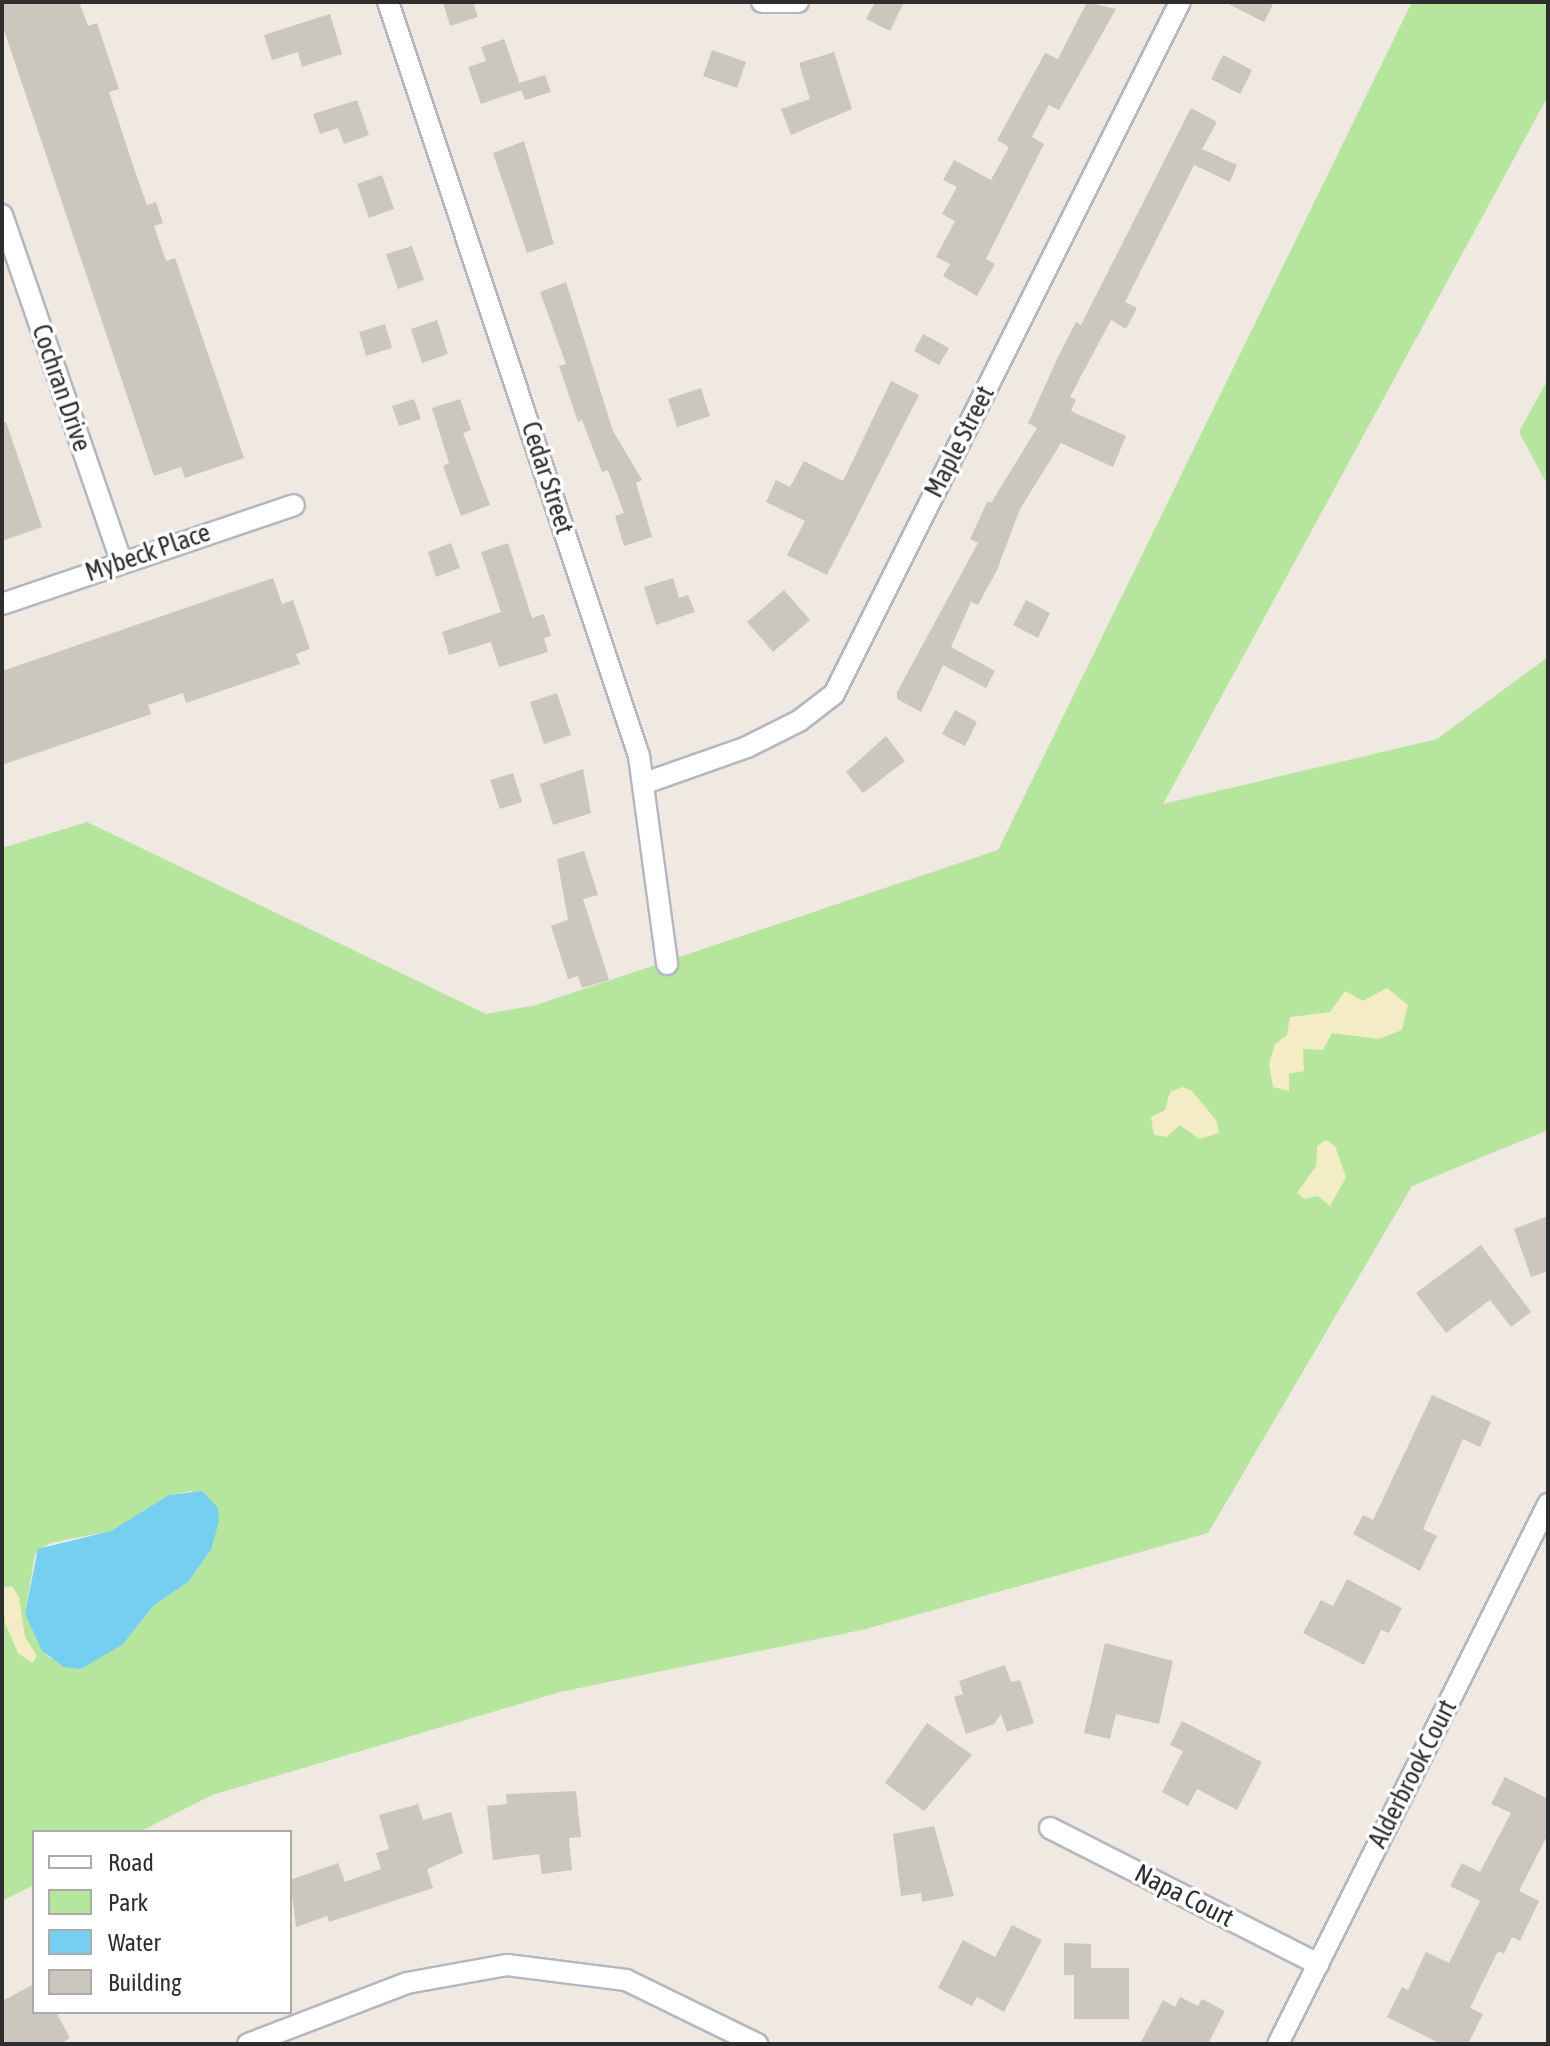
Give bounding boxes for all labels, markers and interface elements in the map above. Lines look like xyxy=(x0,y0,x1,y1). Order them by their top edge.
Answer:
street label: Cochran Drive xyxy=(25,321,97,455)
street label: Maple Street xyxy=(919,381,1001,503)
street label: Cedar Street xyxy=(514,418,580,538)
street label: Mybeck Place xyxy=(82,517,214,589)
street label: Alderbrook Court xyxy=(1362,1695,1464,1853)
legend xyxy=(32,1830,292,2014)
text: Road xyxy=(108,1849,154,1876)
street label: Napa Court xyxy=(1129,1858,1239,1934)
text: Park xyxy=(108,1889,148,1916)
text: Water xyxy=(108,1929,161,1956)
text: Building xyxy=(108,1969,181,1996)

